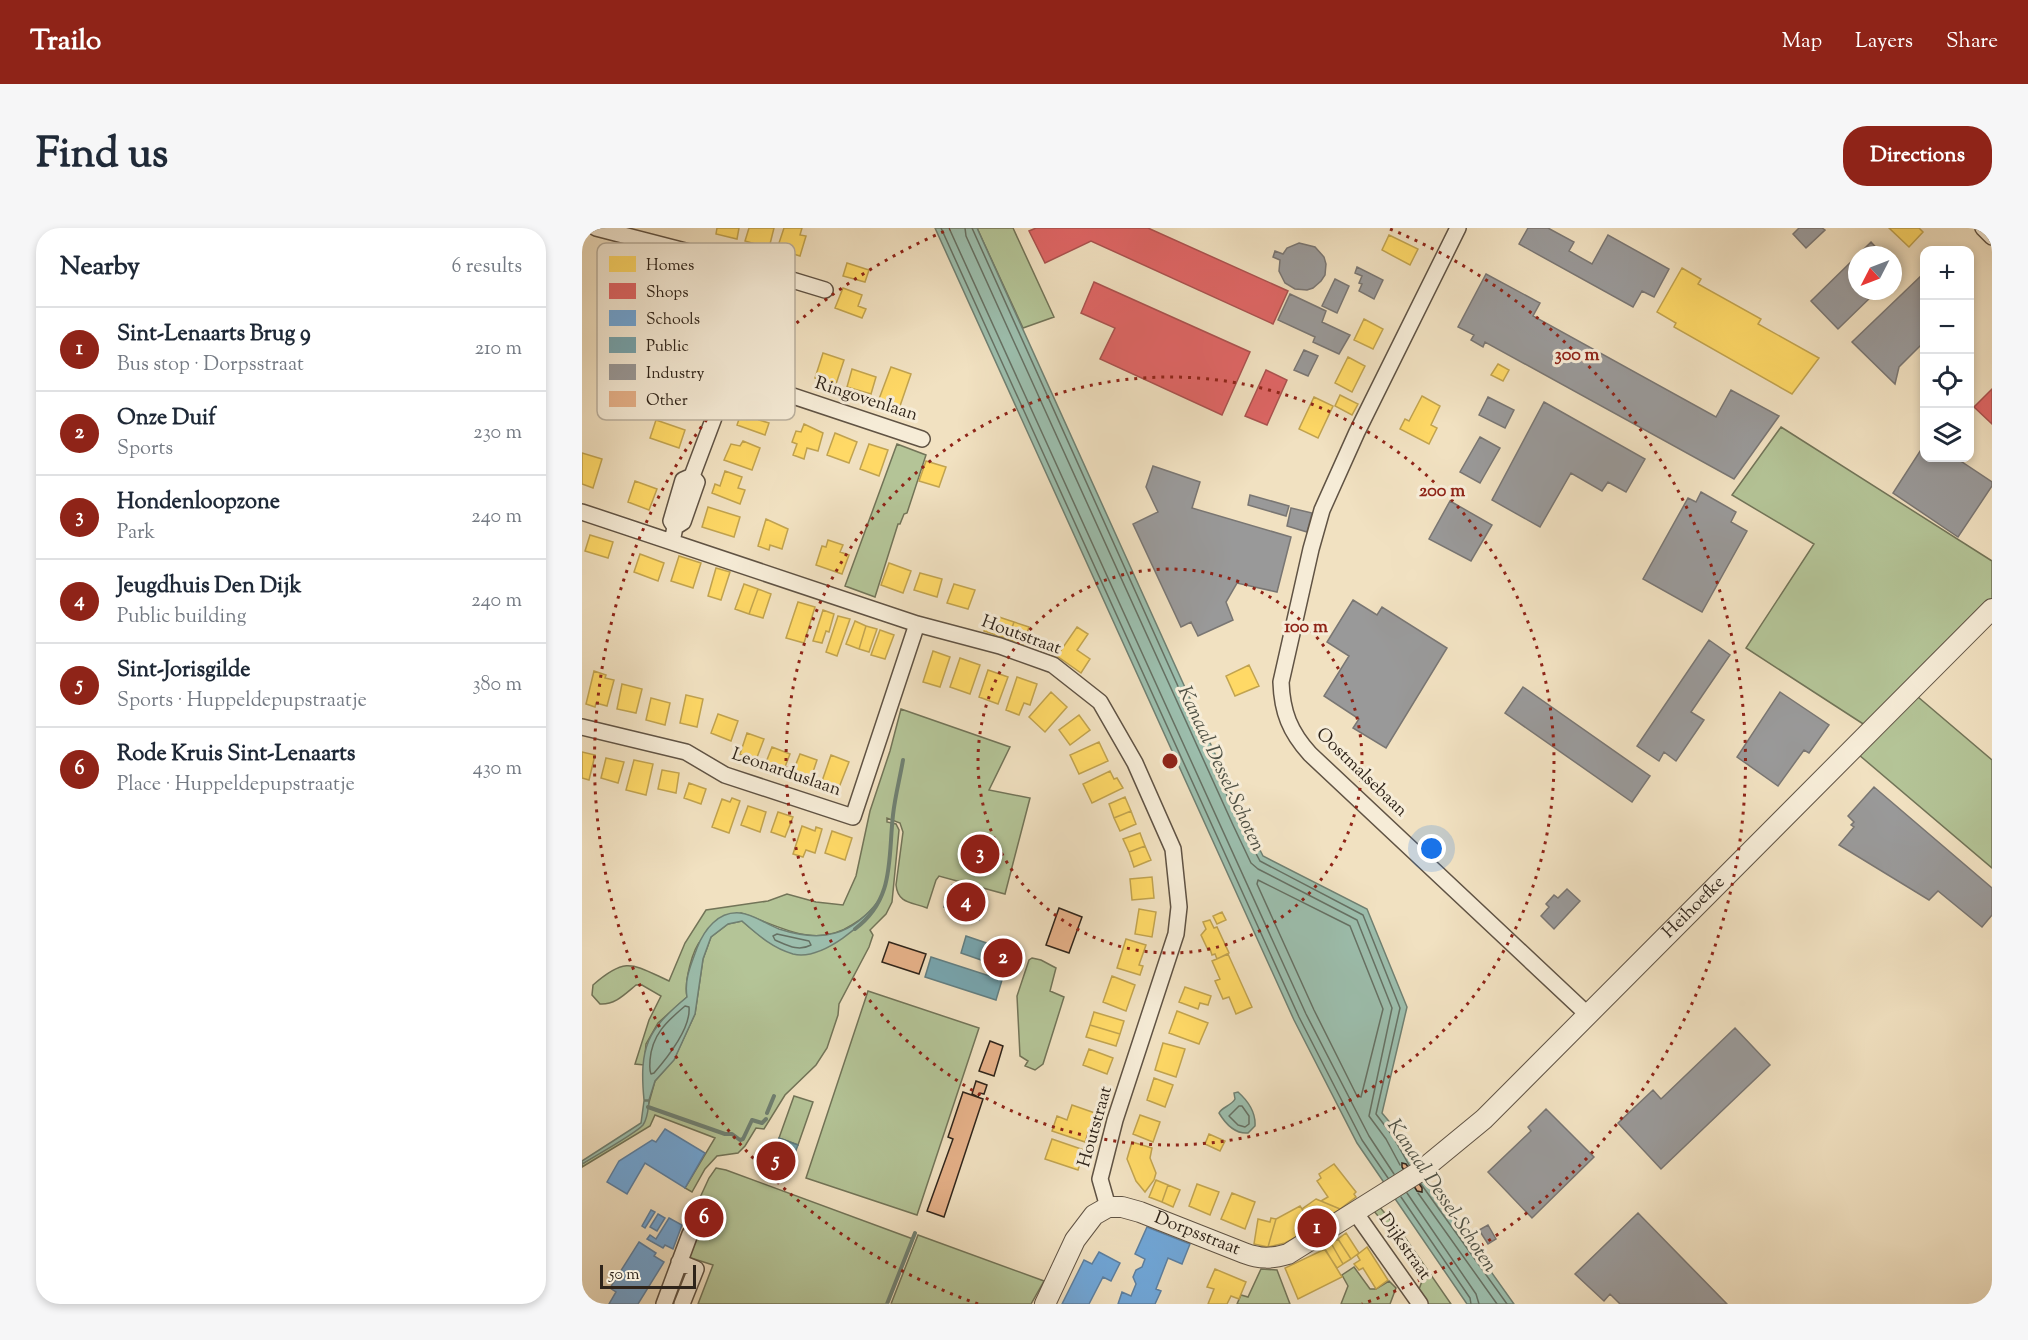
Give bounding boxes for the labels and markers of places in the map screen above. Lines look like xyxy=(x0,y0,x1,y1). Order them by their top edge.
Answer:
centre of rings xyxy=(1160,751,1180,771)
pin: 3 xyxy=(960,832,1000,876)
pin: 4 xyxy=(946,880,986,924)
pin: 2 xyxy=(984,936,1022,980)
pin: 5 xyxy=(756,1138,796,1184)
pin: 6 xyxy=(684,1196,724,1240)
pin: 1 xyxy=(1298,1206,1336,1250)

